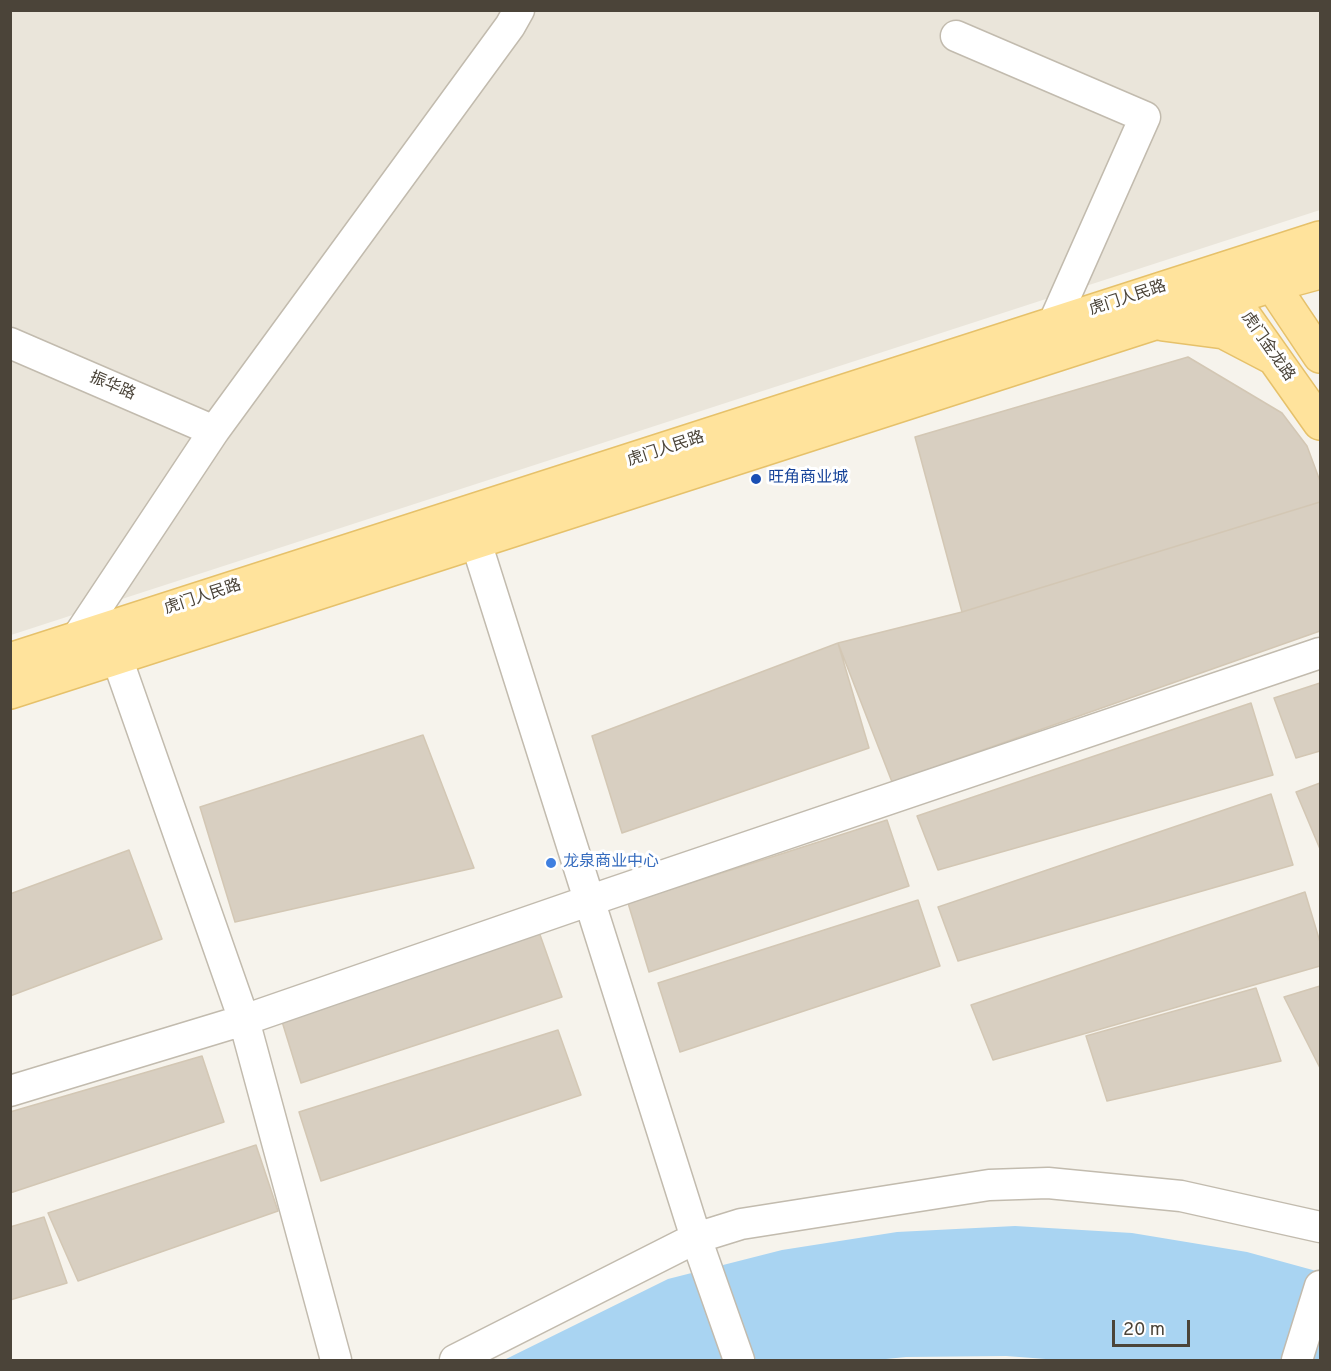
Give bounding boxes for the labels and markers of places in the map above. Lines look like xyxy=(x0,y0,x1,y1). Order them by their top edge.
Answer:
place label: 旺角商业城 xyxy=(768,469,848,489)
marker: 旺角商业城 xyxy=(749,472,763,486)
place label: 龙泉商业中心 xyxy=(563,853,659,873)
marker: 龙泉商业中心 xyxy=(544,856,558,870)

